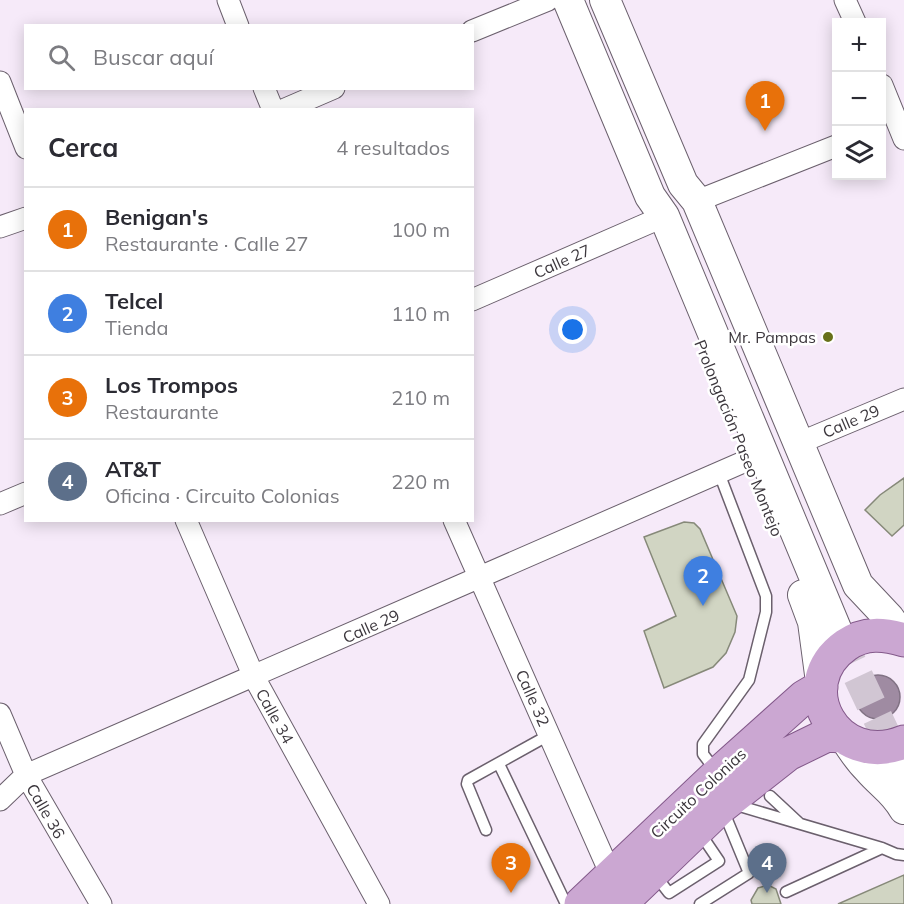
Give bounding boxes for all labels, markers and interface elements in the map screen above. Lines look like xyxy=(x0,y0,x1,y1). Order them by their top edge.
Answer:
map controls xyxy=(832,18,886,180)
button: + xyxy=(832,18,886,72)
search box xyxy=(24,24,474,90)
icon: search xyxy=(45,41,78,74)
text: Buscar aquí xyxy=(93,43,214,71)
button: − xyxy=(832,72,886,126)
pin: 1 xyxy=(746,82,784,131)
button: layers xyxy=(832,126,886,180)
text: Cerca xyxy=(48,131,118,164)
text: 4 resultados xyxy=(336,135,450,160)
text: Benigan's xyxy=(105,203,208,231)
text: 1 xyxy=(62,217,74,242)
text: 100 m xyxy=(391,217,450,242)
text: Restaurante · Calle 27 xyxy=(105,231,309,256)
street label: Calle 27 xyxy=(531,240,593,282)
text: Telcel xyxy=(105,287,163,315)
text: 2 xyxy=(62,301,74,326)
text: 110 m xyxy=(391,301,450,326)
text: Tienda xyxy=(105,315,168,340)
your location xyxy=(558,315,587,344)
place label: Mr. Pampas xyxy=(728,327,816,347)
marker: Mr. Pampas xyxy=(821,330,835,344)
street label: Prolongación Paseo Montejo xyxy=(690,337,788,539)
text: Los Trompos xyxy=(105,371,238,399)
text: 3 xyxy=(62,385,74,410)
text: 210 m xyxy=(391,385,450,410)
text: Restaurante xyxy=(105,399,219,424)
street label: Calle 29 xyxy=(819,400,883,442)
text: AT&T xyxy=(105,455,161,483)
text: 4 xyxy=(62,469,74,494)
text: 220 m xyxy=(391,469,450,494)
text: Oficina · Circuito Colonias xyxy=(105,483,340,508)
pin: 2 xyxy=(684,556,722,606)
street label: Calle 29 xyxy=(340,605,402,647)
street label: Calle 32 xyxy=(512,667,554,729)
street label: Calle 34 xyxy=(252,685,298,747)
street label: Circuito Colonias xyxy=(646,744,750,842)
street label: Calle 36 xyxy=(22,780,70,842)
pin: 3 xyxy=(492,844,530,893)
pin: 4 xyxy=(748,844,786,893)

